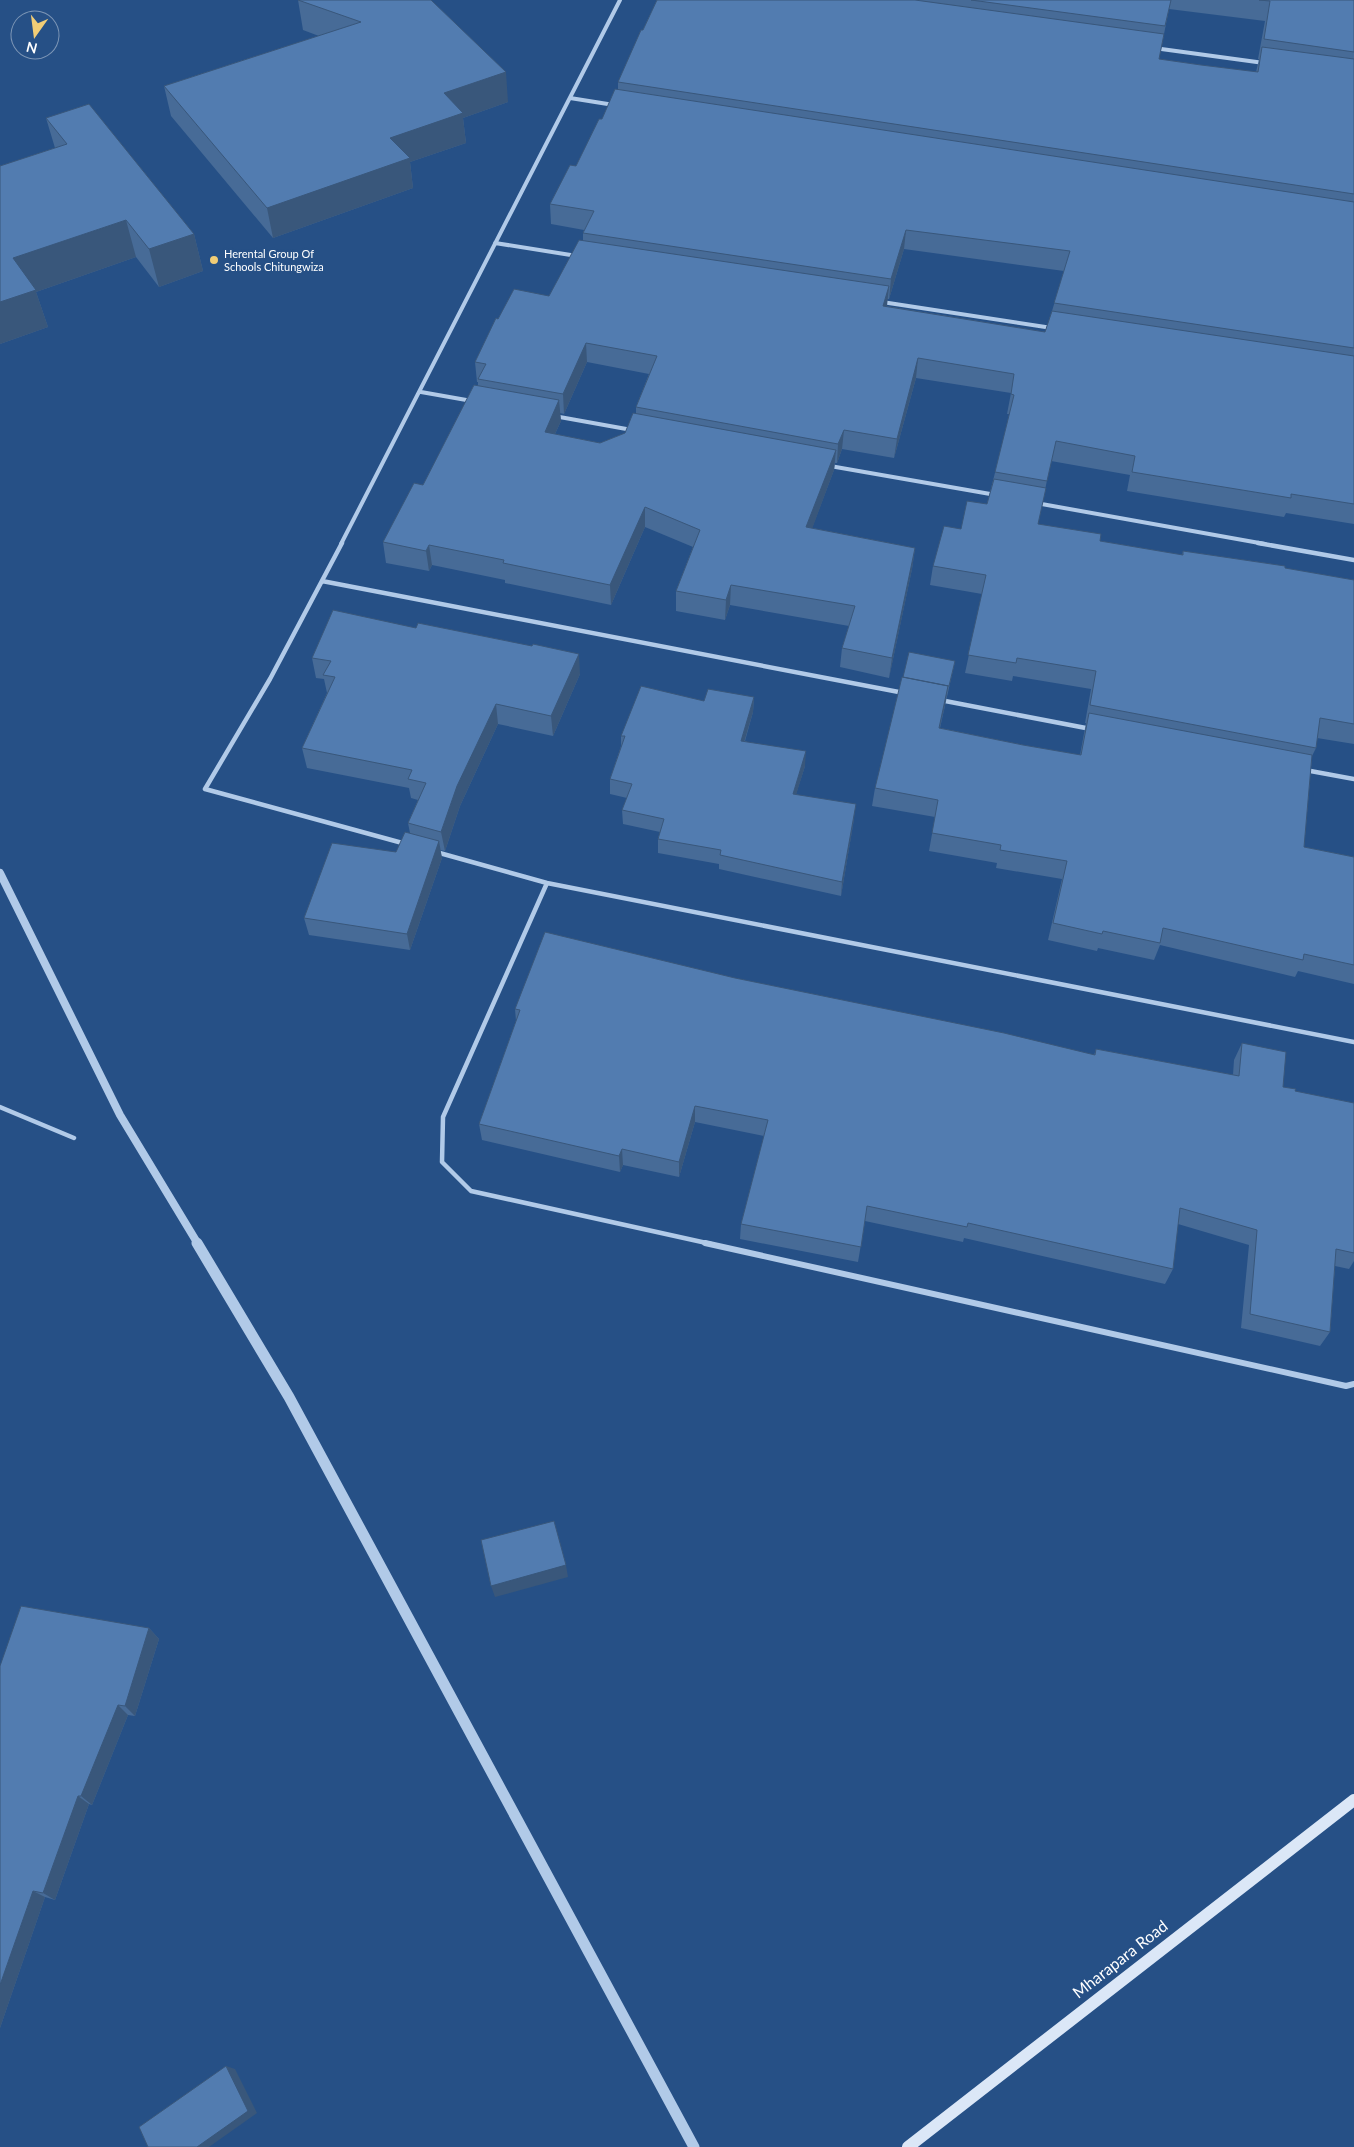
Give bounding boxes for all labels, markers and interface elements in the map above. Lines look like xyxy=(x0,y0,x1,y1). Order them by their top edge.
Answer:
north arrow xyxy=(10,10,60,60)
text: N xyxy=(24,39,39,58)
place label: Herental Group Of Schools Chitungwiza xyxy=(224,247,324,273)
marker: Herental Group Of Schools Chitungwiza xyxy=(208,254,220,266)
street label: Mharapara Road xyxy=(1068,1916,1171,2002)

